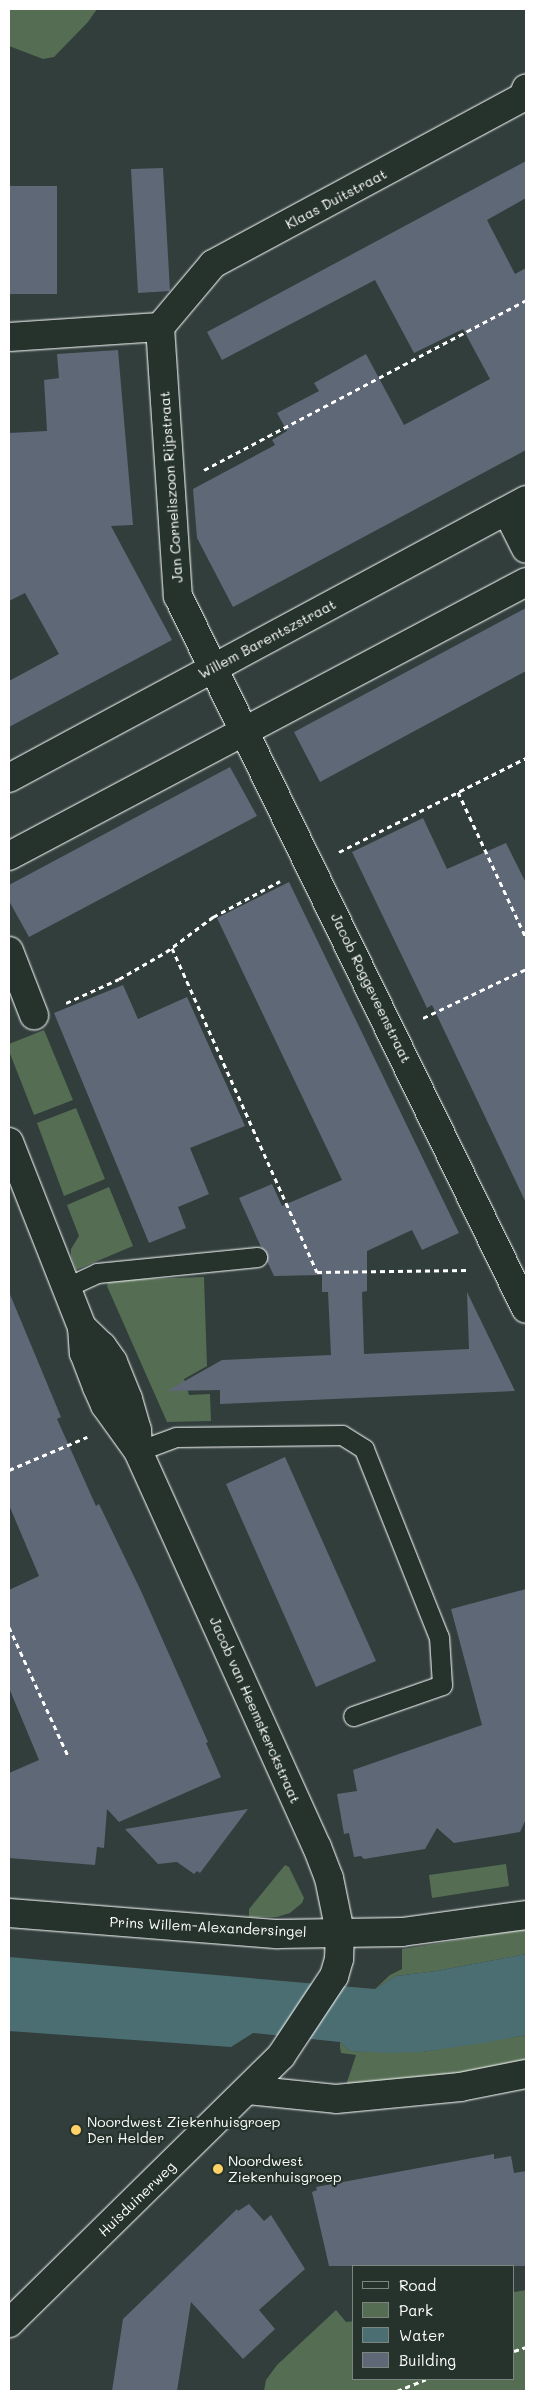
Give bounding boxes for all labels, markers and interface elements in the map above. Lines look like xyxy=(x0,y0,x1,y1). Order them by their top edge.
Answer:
street label: Klaas Duitstraat xyxy=(283,165,389,233)
street label: Jan Corneliszoon Rijpstraat xyxy=(156,391,186,583)
street label: Willem Barentszstraat xyxy=(195,596,339,682)
street label: Jacob Roggeveenstraat xyxy=(327,910,415,1066)
street label: Jacob van Heemskerckstraat xyxy=(206,1614,304,1806)
street label: Prins Willem-Alexandersingel xyxy=(109,1913,307,1941)
place label: Noordwest Ziekenhuisgroep Den Helder xyxy=(87,2114,280,2146)
marker: Noordwest Ziekenhuisgroep Den Helder xyxy=(69,2123,83,2137)
place label: Noordwest Ziekenhuisgroep xyxy=(228,2153,342,2186)
street label: Huisduinerweg xyxy=(95,2158,179,2240)
marker: Noordwest Ziekenhuisgroep xyxy=(212,2163,224,2175)
legend xyxy=(352,2265,515,2380)
text: Road xyxy=(399,2275,436,2295)
text: Park xyxy=(399,2300,433,2320)
text: Water xyxy=(399,2325,445,2345)
text: Building xyxy=(399,2350,456,2370)

